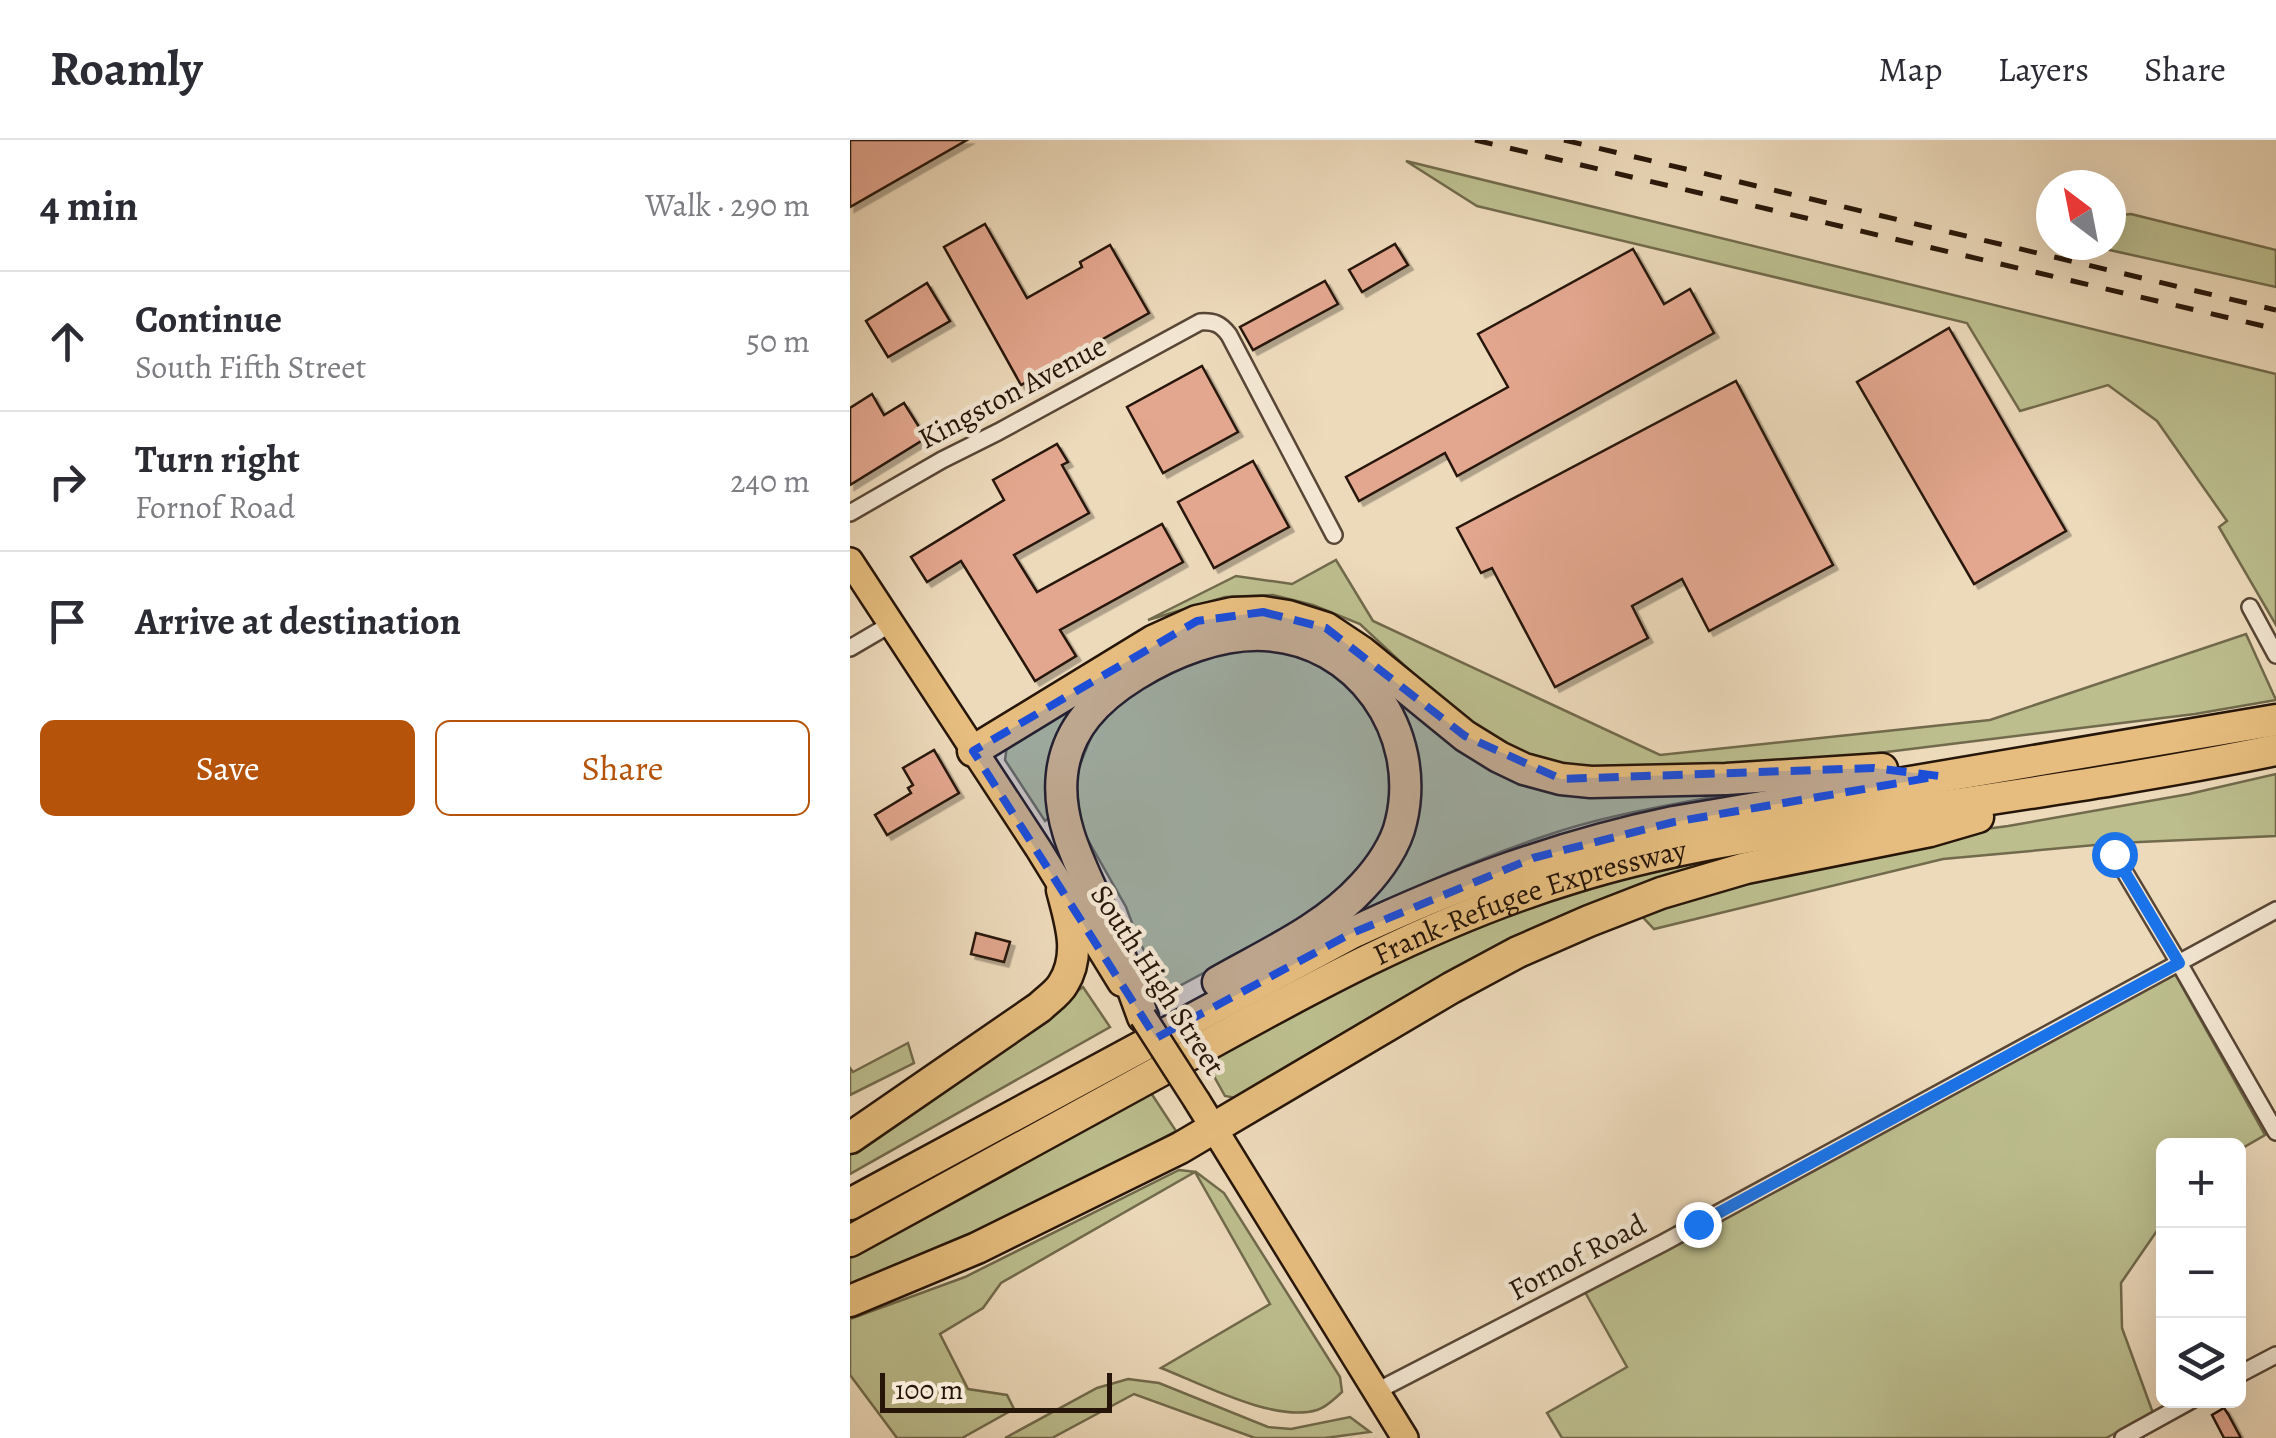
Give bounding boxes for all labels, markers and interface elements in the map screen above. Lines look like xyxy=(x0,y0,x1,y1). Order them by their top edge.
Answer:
text: Roamly xyxy=(50,36,202,102)
text: Map xyxy=(1878,45,1942,93)
text: Layers xyxy=(1997,45,2089,93)
text: Share xyxy=(2144,45,2226,93)
north arrow xyxy=(2036,170,2126,260)
text: 4 min xyxy=(40,177,138,234)
text: Walk · 290 m xyxy=(645,183,810,227)
text: Continue xyxy=(135,293,282,345)
icon: ahead xyxy=(40,314,95,369)
text: 50 m xyxy=(746,319,810,363)
street label: Kingston Avenue xyxy=(911,326,1113,458)
text: South Fifth Street xyxy=(135,345,366,389)
text: Turn right xyxy=(135,433,300,485)
icon: right xyxy=(40,454,95,509)
text: 240 m xyxy=(730,459,810,503)
text: Fornof Road xyxy=(135,485,295,529)
icon: arrive xyxy=(40,594,95,649)
text: Arrive at destination xyxy=(135,595,461,647)
button: Save xyxy=(40,720,415,816)
button: Share xyxy=(435,720,810,816)
street label: Frank-Refugee Expressway xyxy=(1366,829,1691,975)
route start xyxy=(2092,832,2138,878)
street label: South High Street xyxy=(1081,877,1235,1083)
map controls xyxy=(2156,1138,2246,1408)
button: + xyxy=(2156,1138,2246,1228)
route end xyxy=(1676,1202,1722,1248)
street label: Fornof Road xyxy=(1501,1204,1653,1310)
button: − xyxy=(2156,1228,2246,1318)
button: layers xyxy=(2156,1318,2246,1408)
scale bar xyxy=(880,1368,1112,1412)
text: 100 m xyxy=(895,1371,963,1409)

